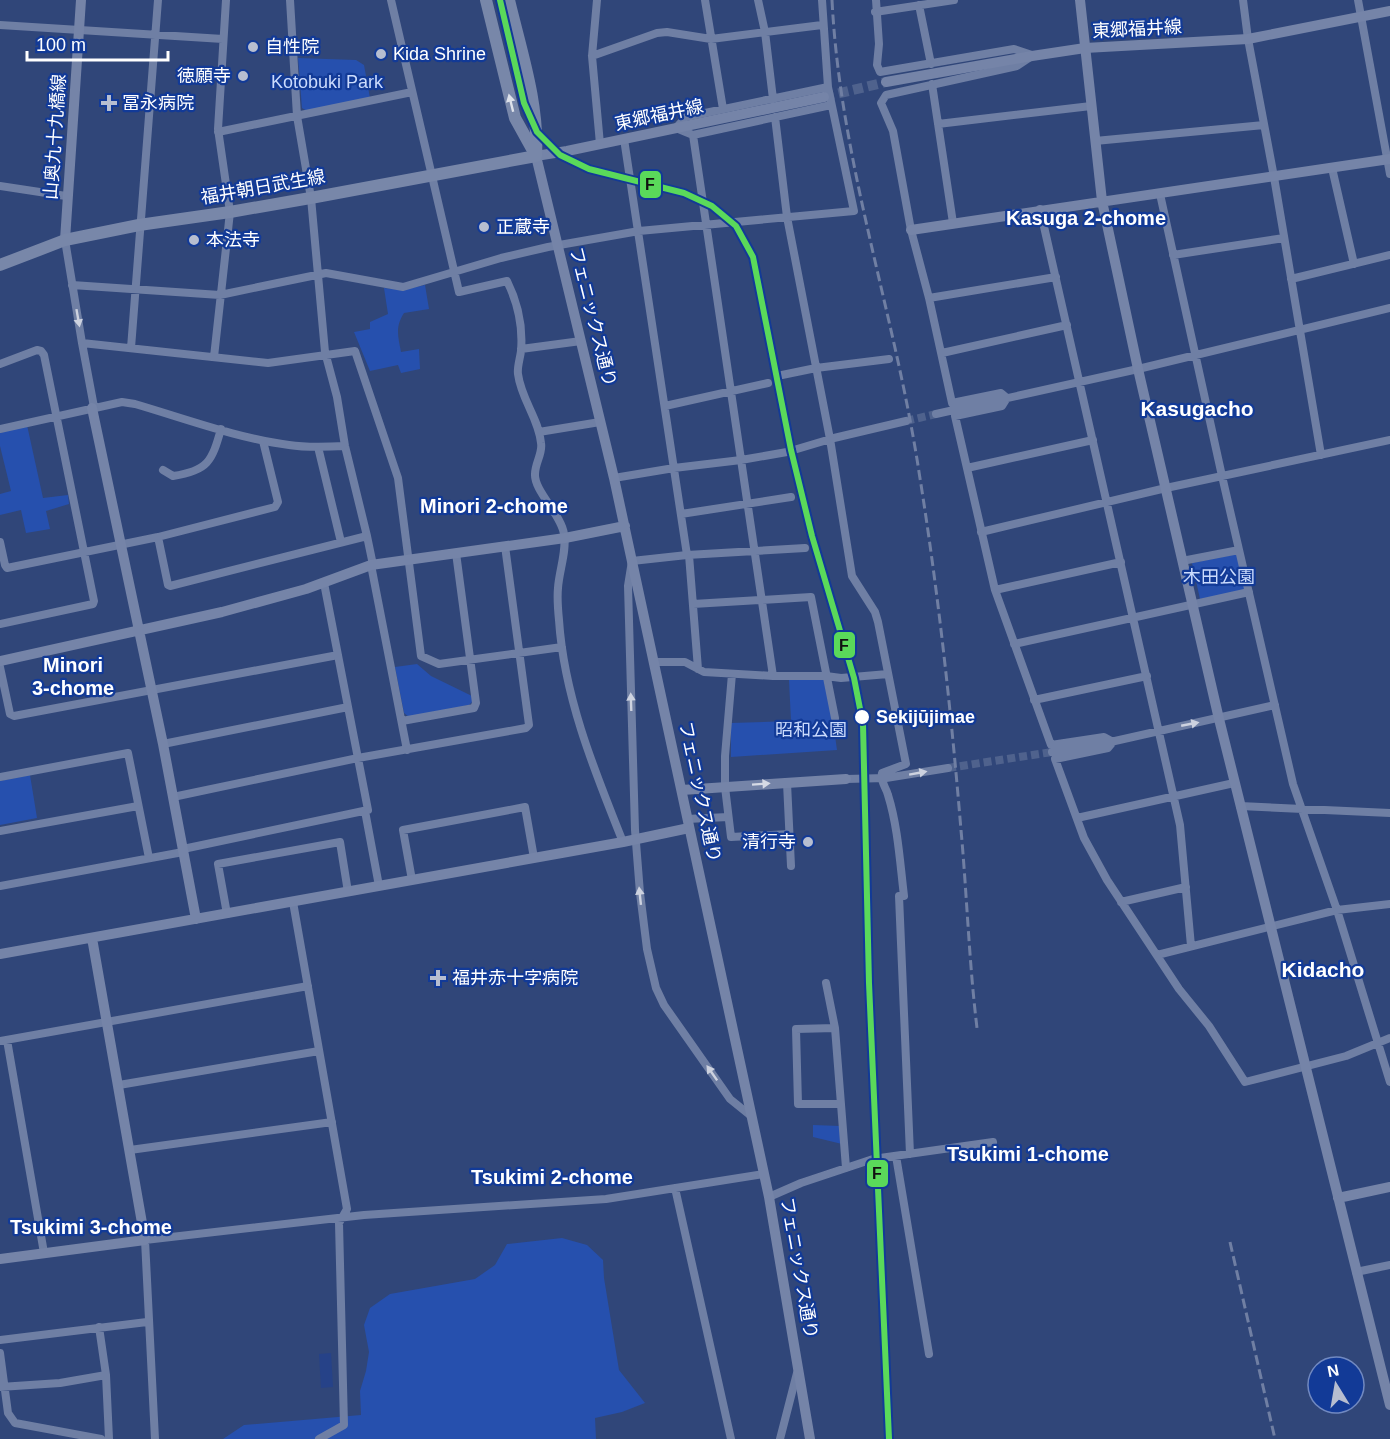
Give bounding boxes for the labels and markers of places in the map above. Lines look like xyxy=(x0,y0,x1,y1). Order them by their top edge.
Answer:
place label: 自性院 xyxy=(265,37,319,57)
marker: 自性院 xyxy=(246,40,260,54)
place label: Kida Shrine xyxy=(393,44,486,64)
marker: Kida Shrine xyxy=(374,47,388,61)
place label: 徳願寺 xyxy=(177,66,231,86)
marker: 徳願寺 xyxy=(236,69,250,83)
place label: 冨永病院 xyxy=(122,93,194,113)
marker: 冨永病院 xyxy=(100,94,118,112)
place label: 正蔵寺 xyxy=(496,217,550,237)
marker: 正蔵寺 xyxy=(477,220,491,234)
place label: 本法寺 xyxy=(206,230,260,250)
marker: 本法寺 xyxy=(187,233,201,247)
place label: Sekijūjimae xyxy=(876,707,975,727)
marker: Sekijūjimae xyxy=(853,708,871,726)
place label: 清行寺 xyxy=(742,832,796,852)
marker: 清行寺 xyxy=(801,835,815,849)
place label: 福井赤十字病院 xyxy=(452,968,578,988)
marker: 福井赤十字病院 xyxy=(429,969,447,987)

